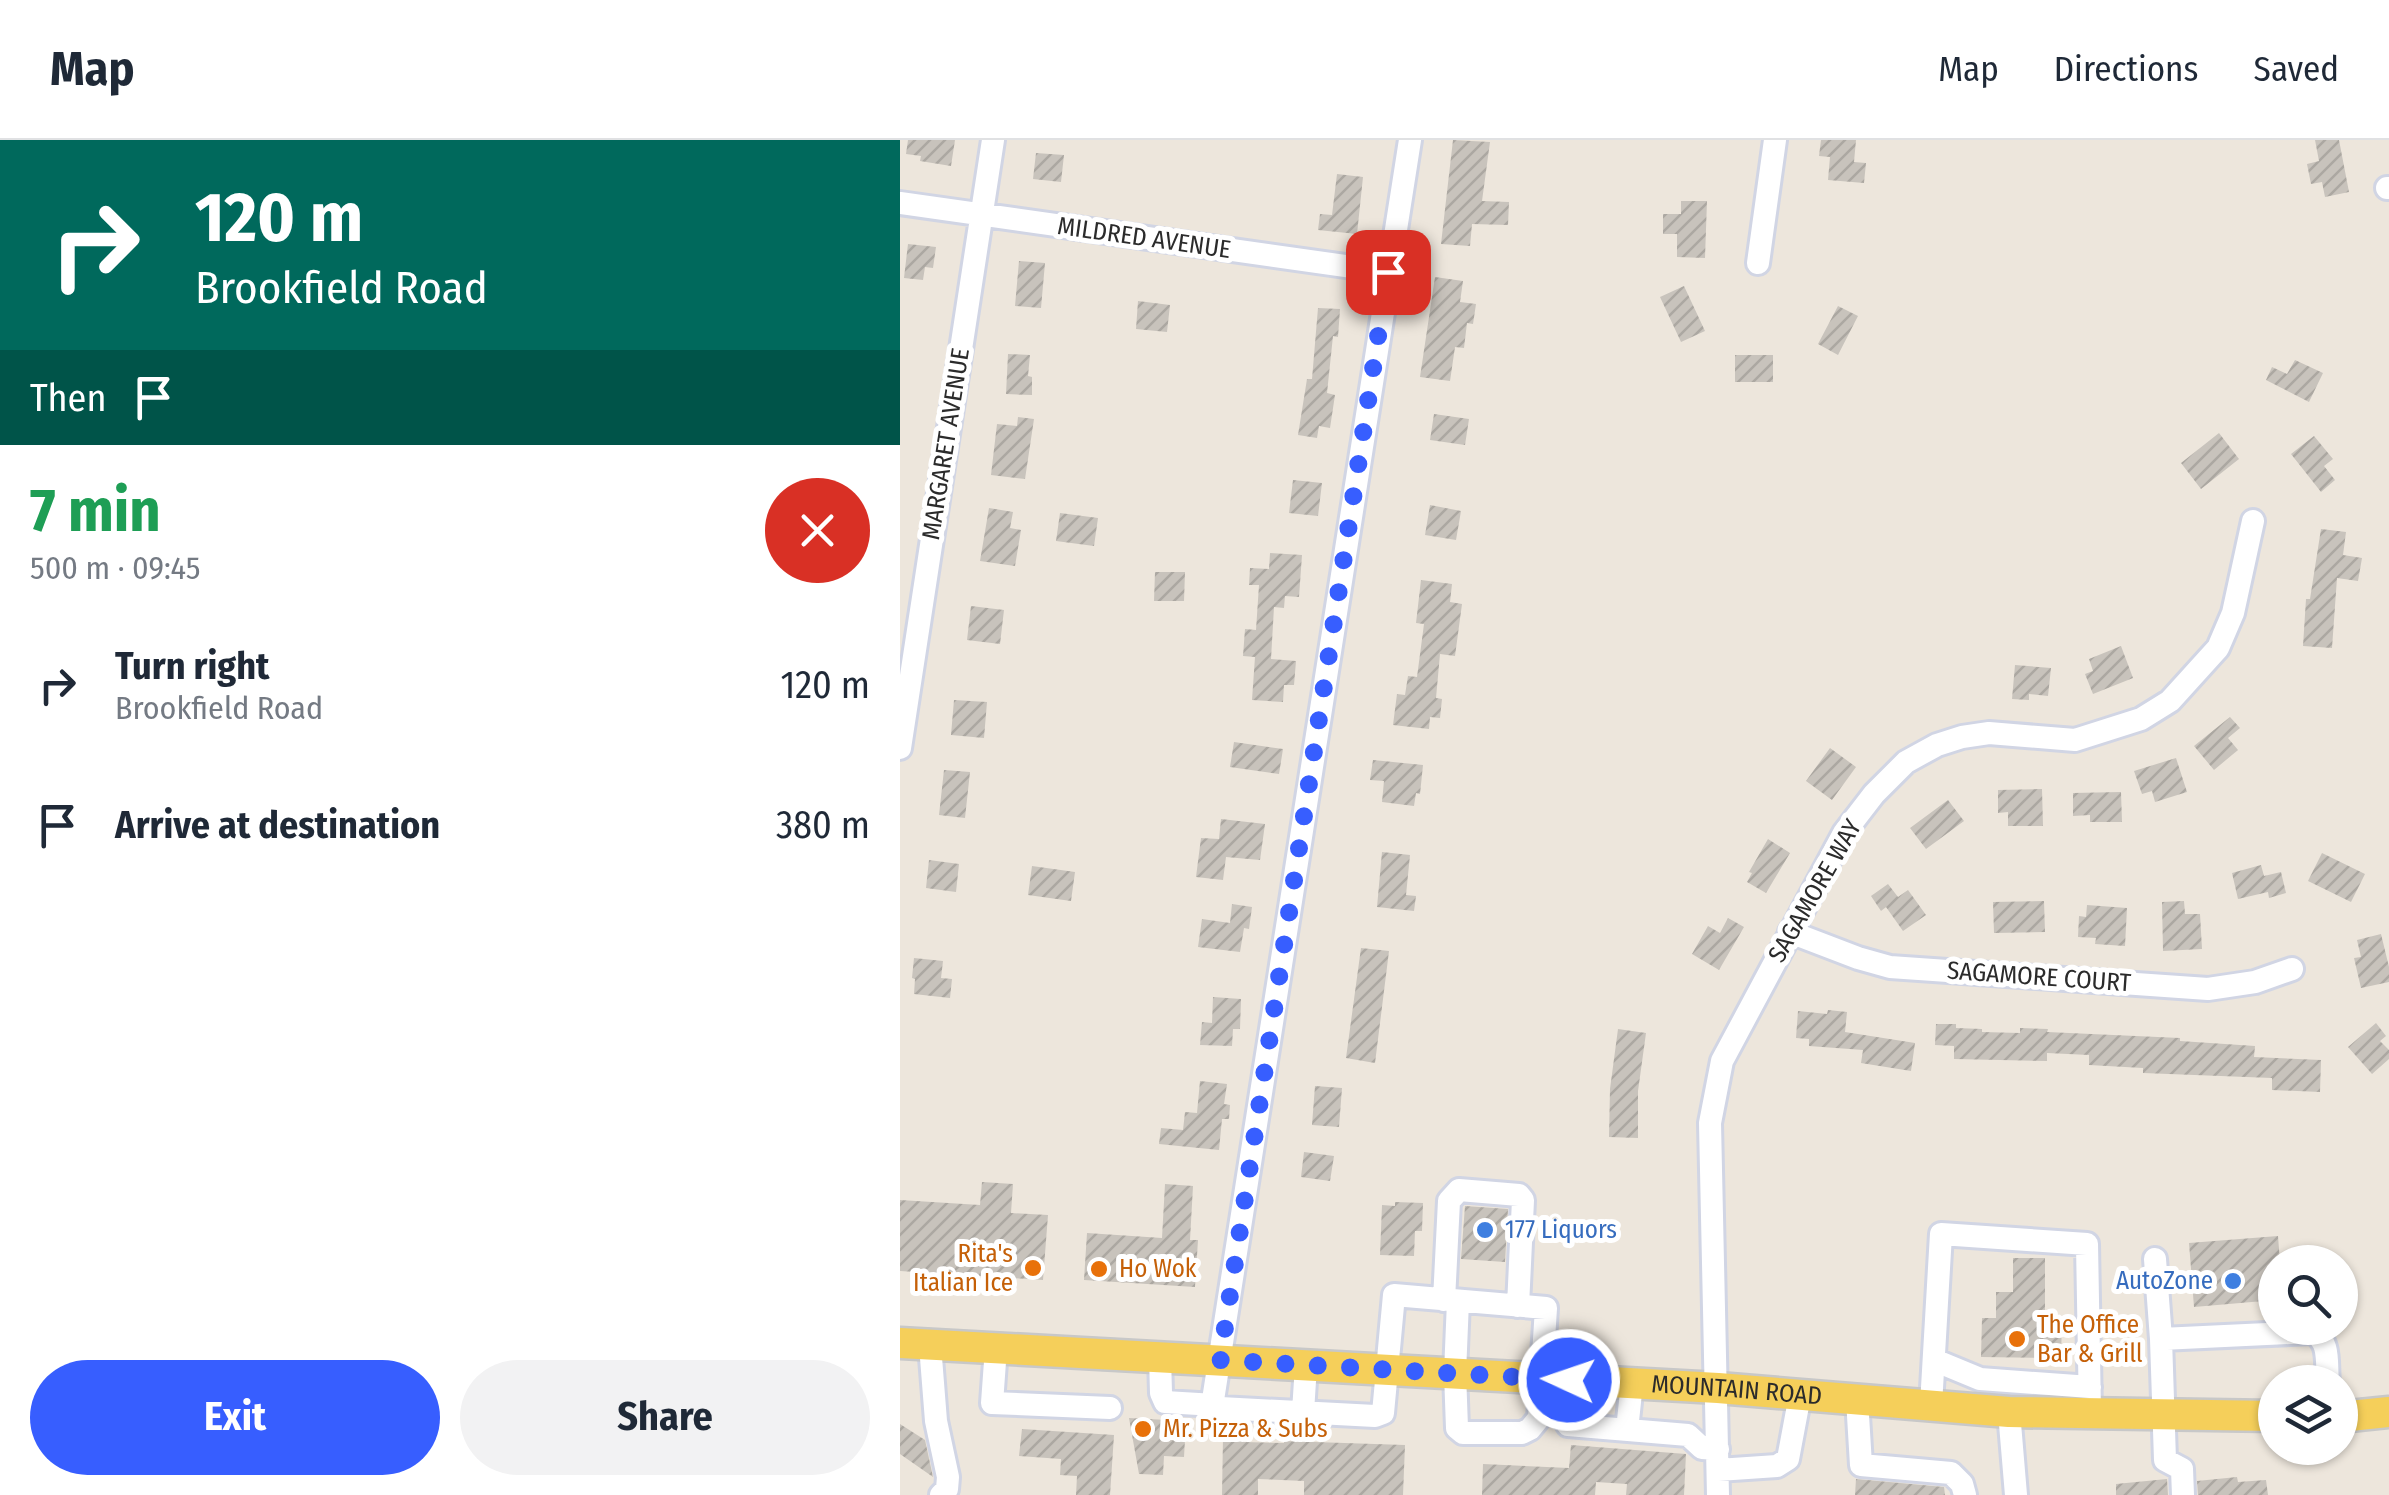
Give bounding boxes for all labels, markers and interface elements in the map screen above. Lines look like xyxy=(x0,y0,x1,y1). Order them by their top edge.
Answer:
text: Map xyxy=(50,40,134,98)
text: Map xyxy=(1938,48,1999,90)
text: Directions xyxy=(2054,48,2199,90)
text: Saved xyxy=(2254,48,2339,90)
text: 120 m xyxy=(195,176,363,260)
icon: right xyxy=(30,180,160,310)
street label: MILDRED AVENUE xyxy=(1055,211,1233,265)
pin xyxy=(1346,230,1431,315)
icon: arrive xyxy=(1361,245,1416,300)
text: Brookfield Road xyxy=(195,261,488,315)
street label: MARGARET AVENUE xyxy=(916,346,976,542)
icon: arrive xyxy=(126,370,181,425)
text: Then xyxy=(30,375,106,421)
text: 7 min xyxy=(30,475,161,547)
button: close xyxy=(765,478,870,583)
text: 500 m · 09:45 xyxy=(30,549,200,587)
text: Turn right xyxy=(115,643,269,689)
icon: right xyxy=(30,658,85,713)
text: 120 m xyxy=(780,662,870,708)
text: Brookfield Road xyxy=(115,689,323,727)
icon: arrive xyxy=(30,798,85,853)
text: Arrive at destination xyxy=(115,802,440,848)
text: 380 m xyxy=(776,802,870,848)
street label: SAGAMORE WAY xyxy=(1762,814,1868,968)
street label: SAGAMORE COURT xyxy=(1946,956,2132,998)
place label: 177 Liquors xyxy=(1505,1215,1617,1245)
marker: 177 Liquors xyxy=(1474,1219,1496,1241)
place label: Rita's Italian Ice xyxy=(913,1239,1013,1298)
map controls xyxy=(2258,1245,2358,1465)
button: search xyxy=(2258,1245,2358,1345)
place label: Ho Wok xyxy=(1119,1254,1197,1284)
marker: Rita's Italian Ice xyxy=(1022,1257,1044,1279)
marker: Ho Wok xyxy=(1088,1258,1110,1280)
place label: AutoZone xyxy=(2116,1266,2213,1296)
marker: AutoZone xyxy=(2222,1270,2244,1292)
place label: The Office Bar & Grill xyxy=(2037,1310,2143,1369)
position arrow xyxy=(1517,1328,1621,1432)
marker: The Office Bar & Grill xyxy=(2006,1328,2028,1350)
button: Exit xyxy=(30,1360,440,1475)
button: Share xyxy=(460,1360,870,1475)
button: layers xyxy=(2258,1365,2358,1465)
street label: MOUNTAIN ROAD xyxy=(1651,1369,1823,1412)
place label: Mr. Pizza & Subs xyxy=(1163,1414,1328,1444)
marker: Mr. Pizza & Subs xyxy=(1132,1418,1154,1440)

